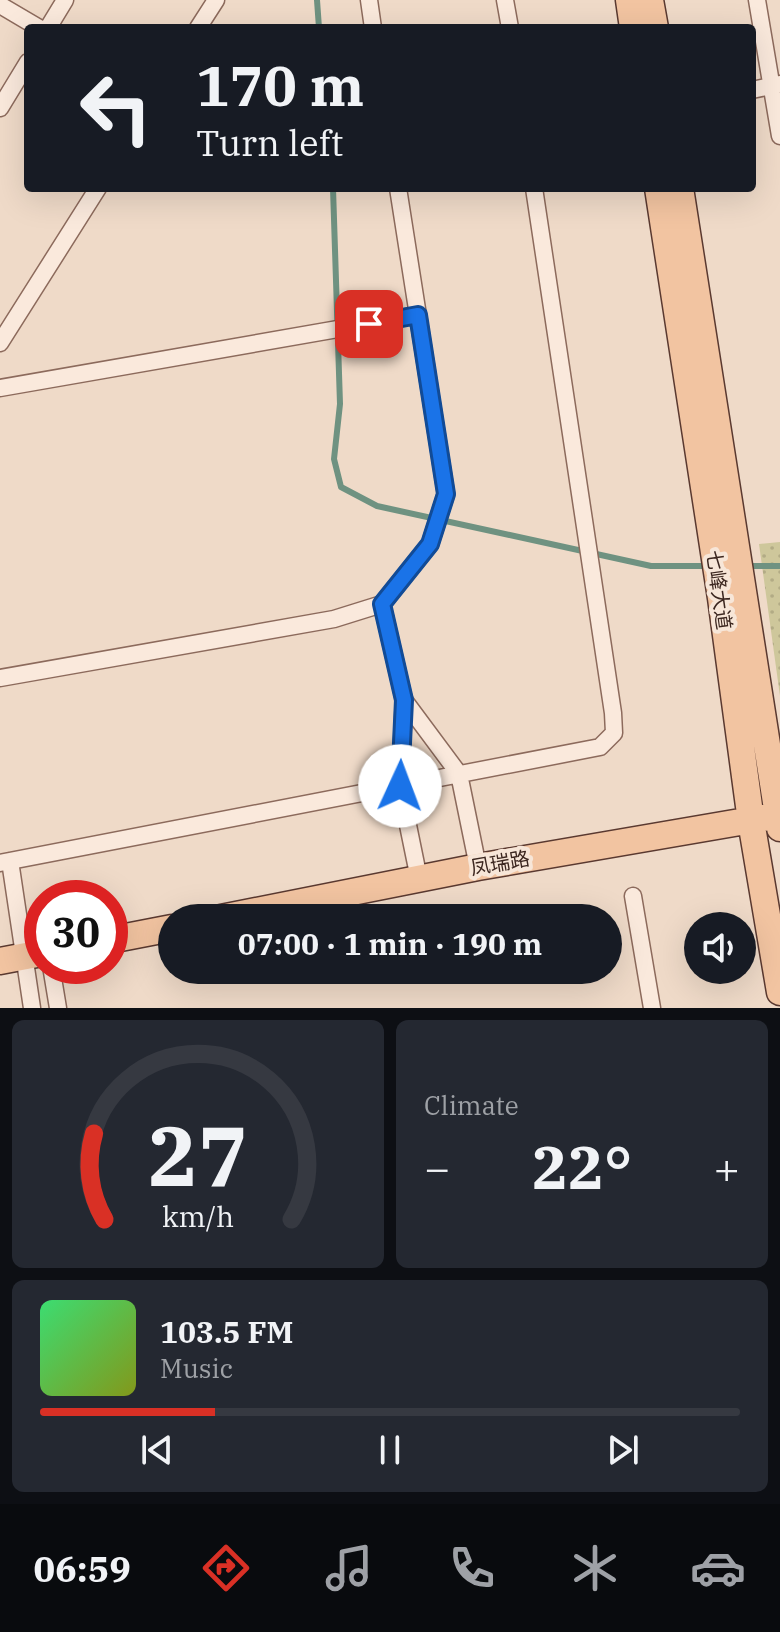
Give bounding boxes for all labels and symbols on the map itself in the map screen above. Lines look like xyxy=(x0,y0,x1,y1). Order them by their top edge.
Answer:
pin xyxy=(335,290,403,358)
street label: 七峰大道 xyxy=(701,548,738,631)
position arrow xyxy=(358,744,442,828)
street label: 凤瑞路 xyxy=(468,844,532,881)
speed limit sign: 30 xyxy=(24,880,128,984)

